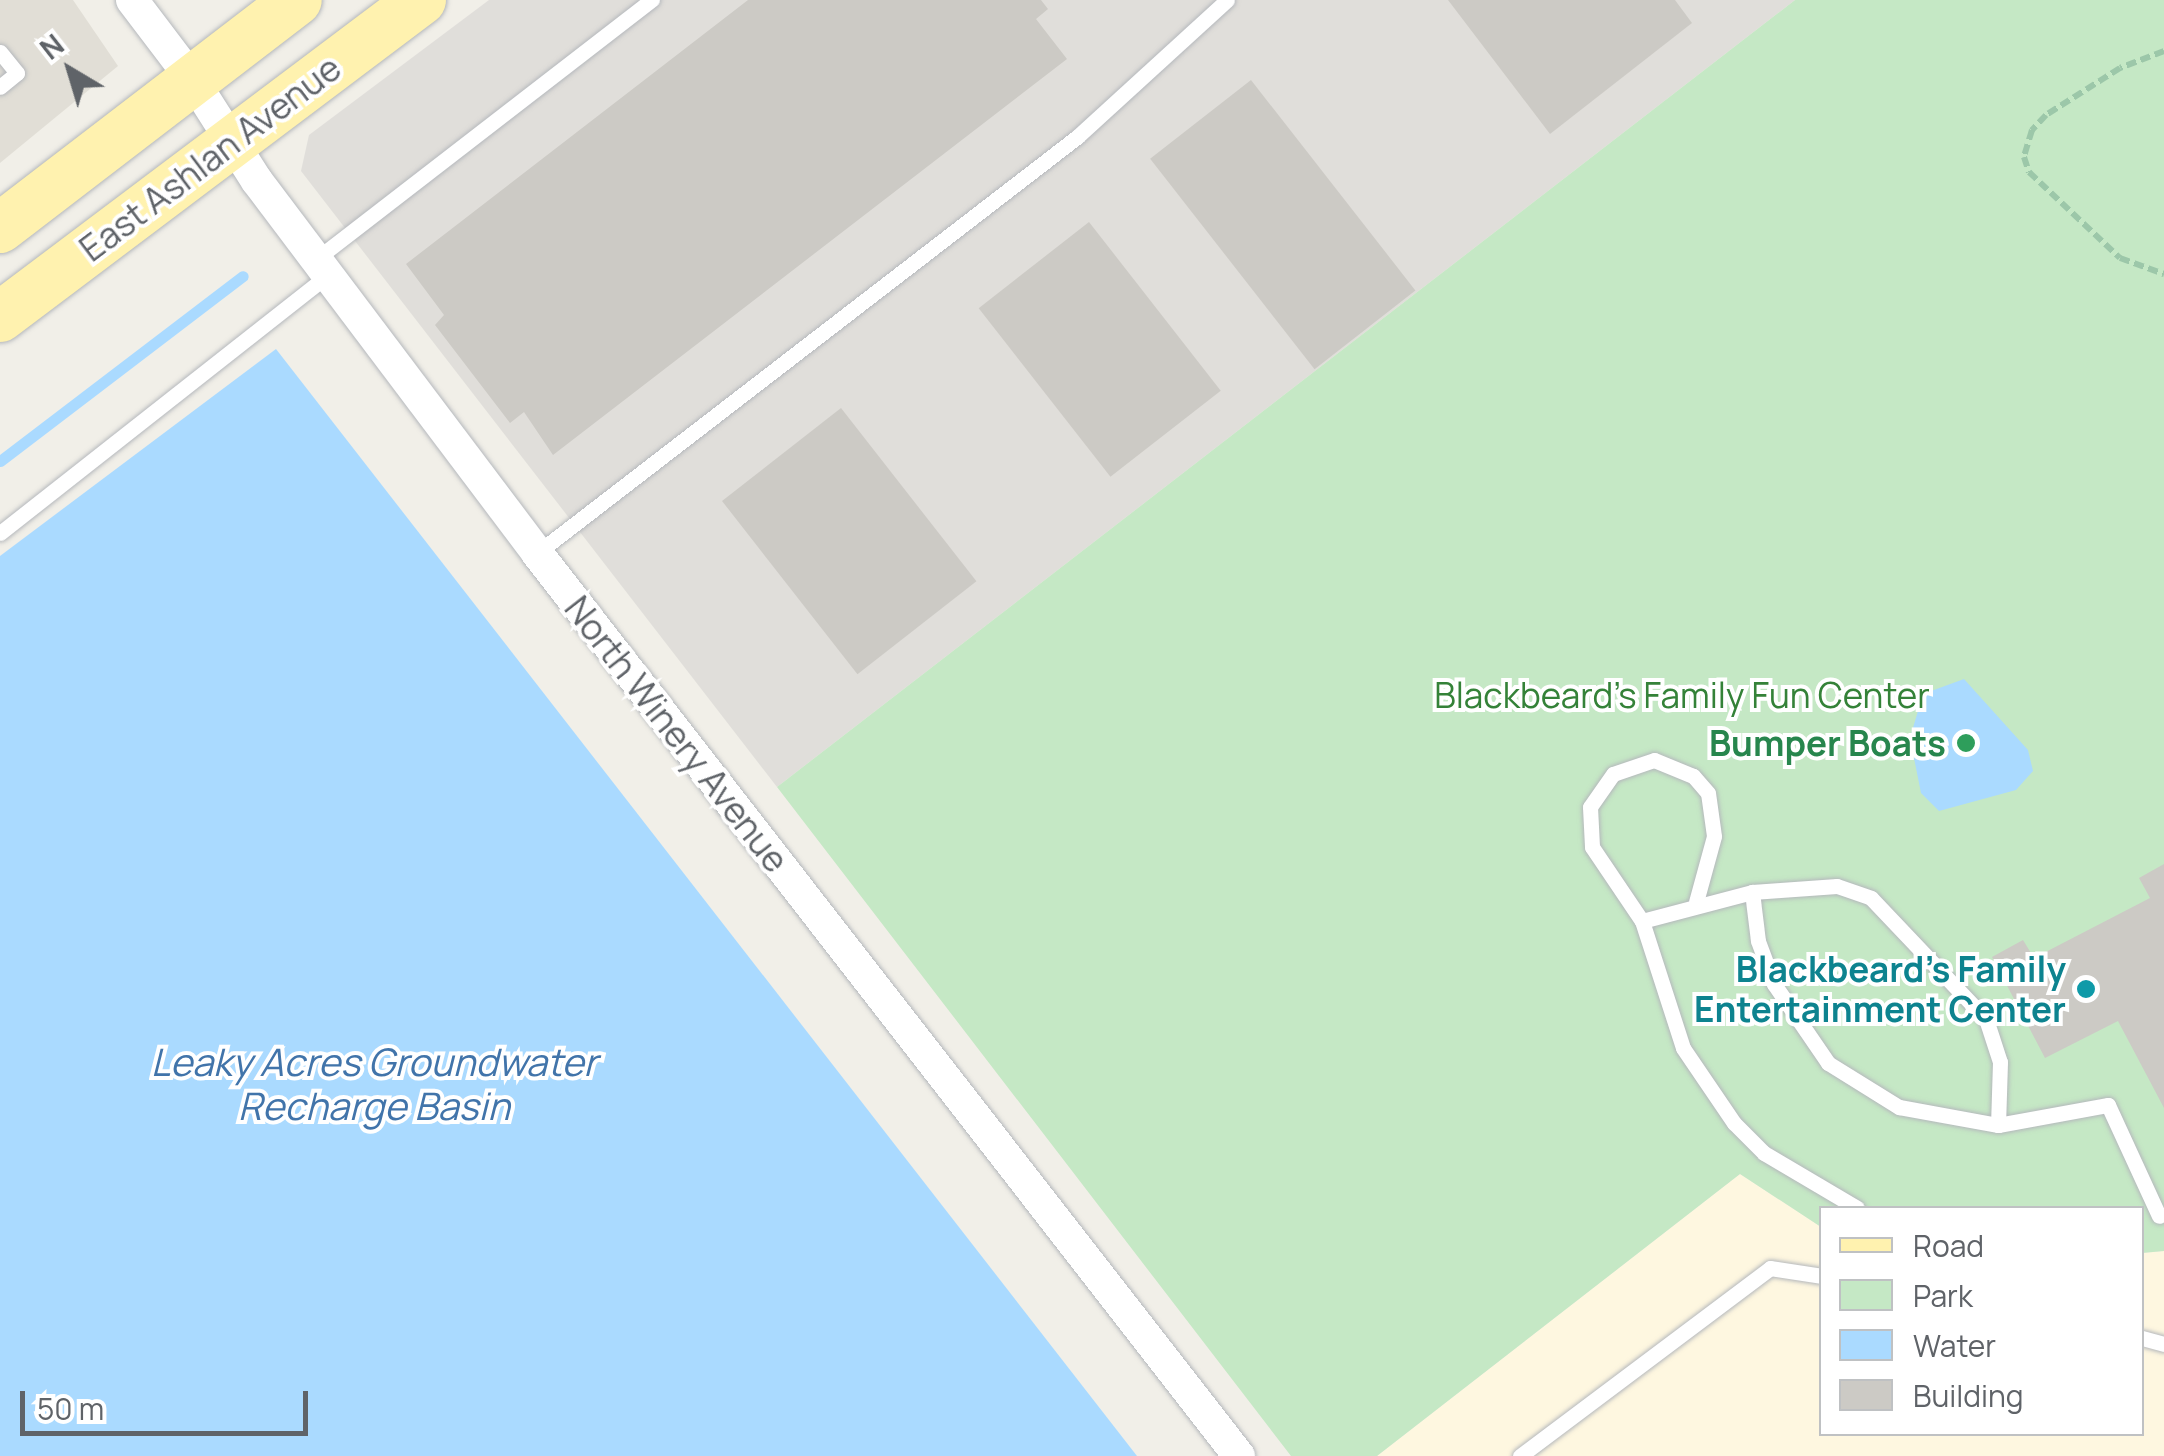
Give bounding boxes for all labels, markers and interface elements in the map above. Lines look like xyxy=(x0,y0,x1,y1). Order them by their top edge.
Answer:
north arrow xyxy=(20,20,120,120)
text: N xyxy=(32,25,71,68)
street label: East Ashlan Avenue xyxy=(71,46,349,270)
street label: North Winery Avenue xyxy=(556,588,798,880)
park label: Blackbeard's Family Fun Center xyxy=(1434,674,1930,716)
place label: Bumper Boats xyxy=(1709,722,1946,764)
marker: Bumper Boats xyxy=(1955,732,1977,754)
place label: Blackbeard's Family Entertainment Center xyxy=(1694,948,2066,1030)
marker: Blackbeard's Family Entertainment Center xyxy=(2075,978,2097,1000)
water label: Leaky Acres Groundwater Recharge Basin xyxy=(151,1039,597,1128)
legend xyxy=(1819,1206,2144,1436)
text: Road xyxy=(1913,1225,1984,1266)
text: Park xyxy=(1913,1275,1973,1316)
text: Water xyxy=(1913,1325,1996,1366)
scale bar xyxy=(25,1371,312,1433)
text: Building xyxy=(1913,1375,2024,1416)
text: 50 m xyxy=(37,1388,104,1429)

